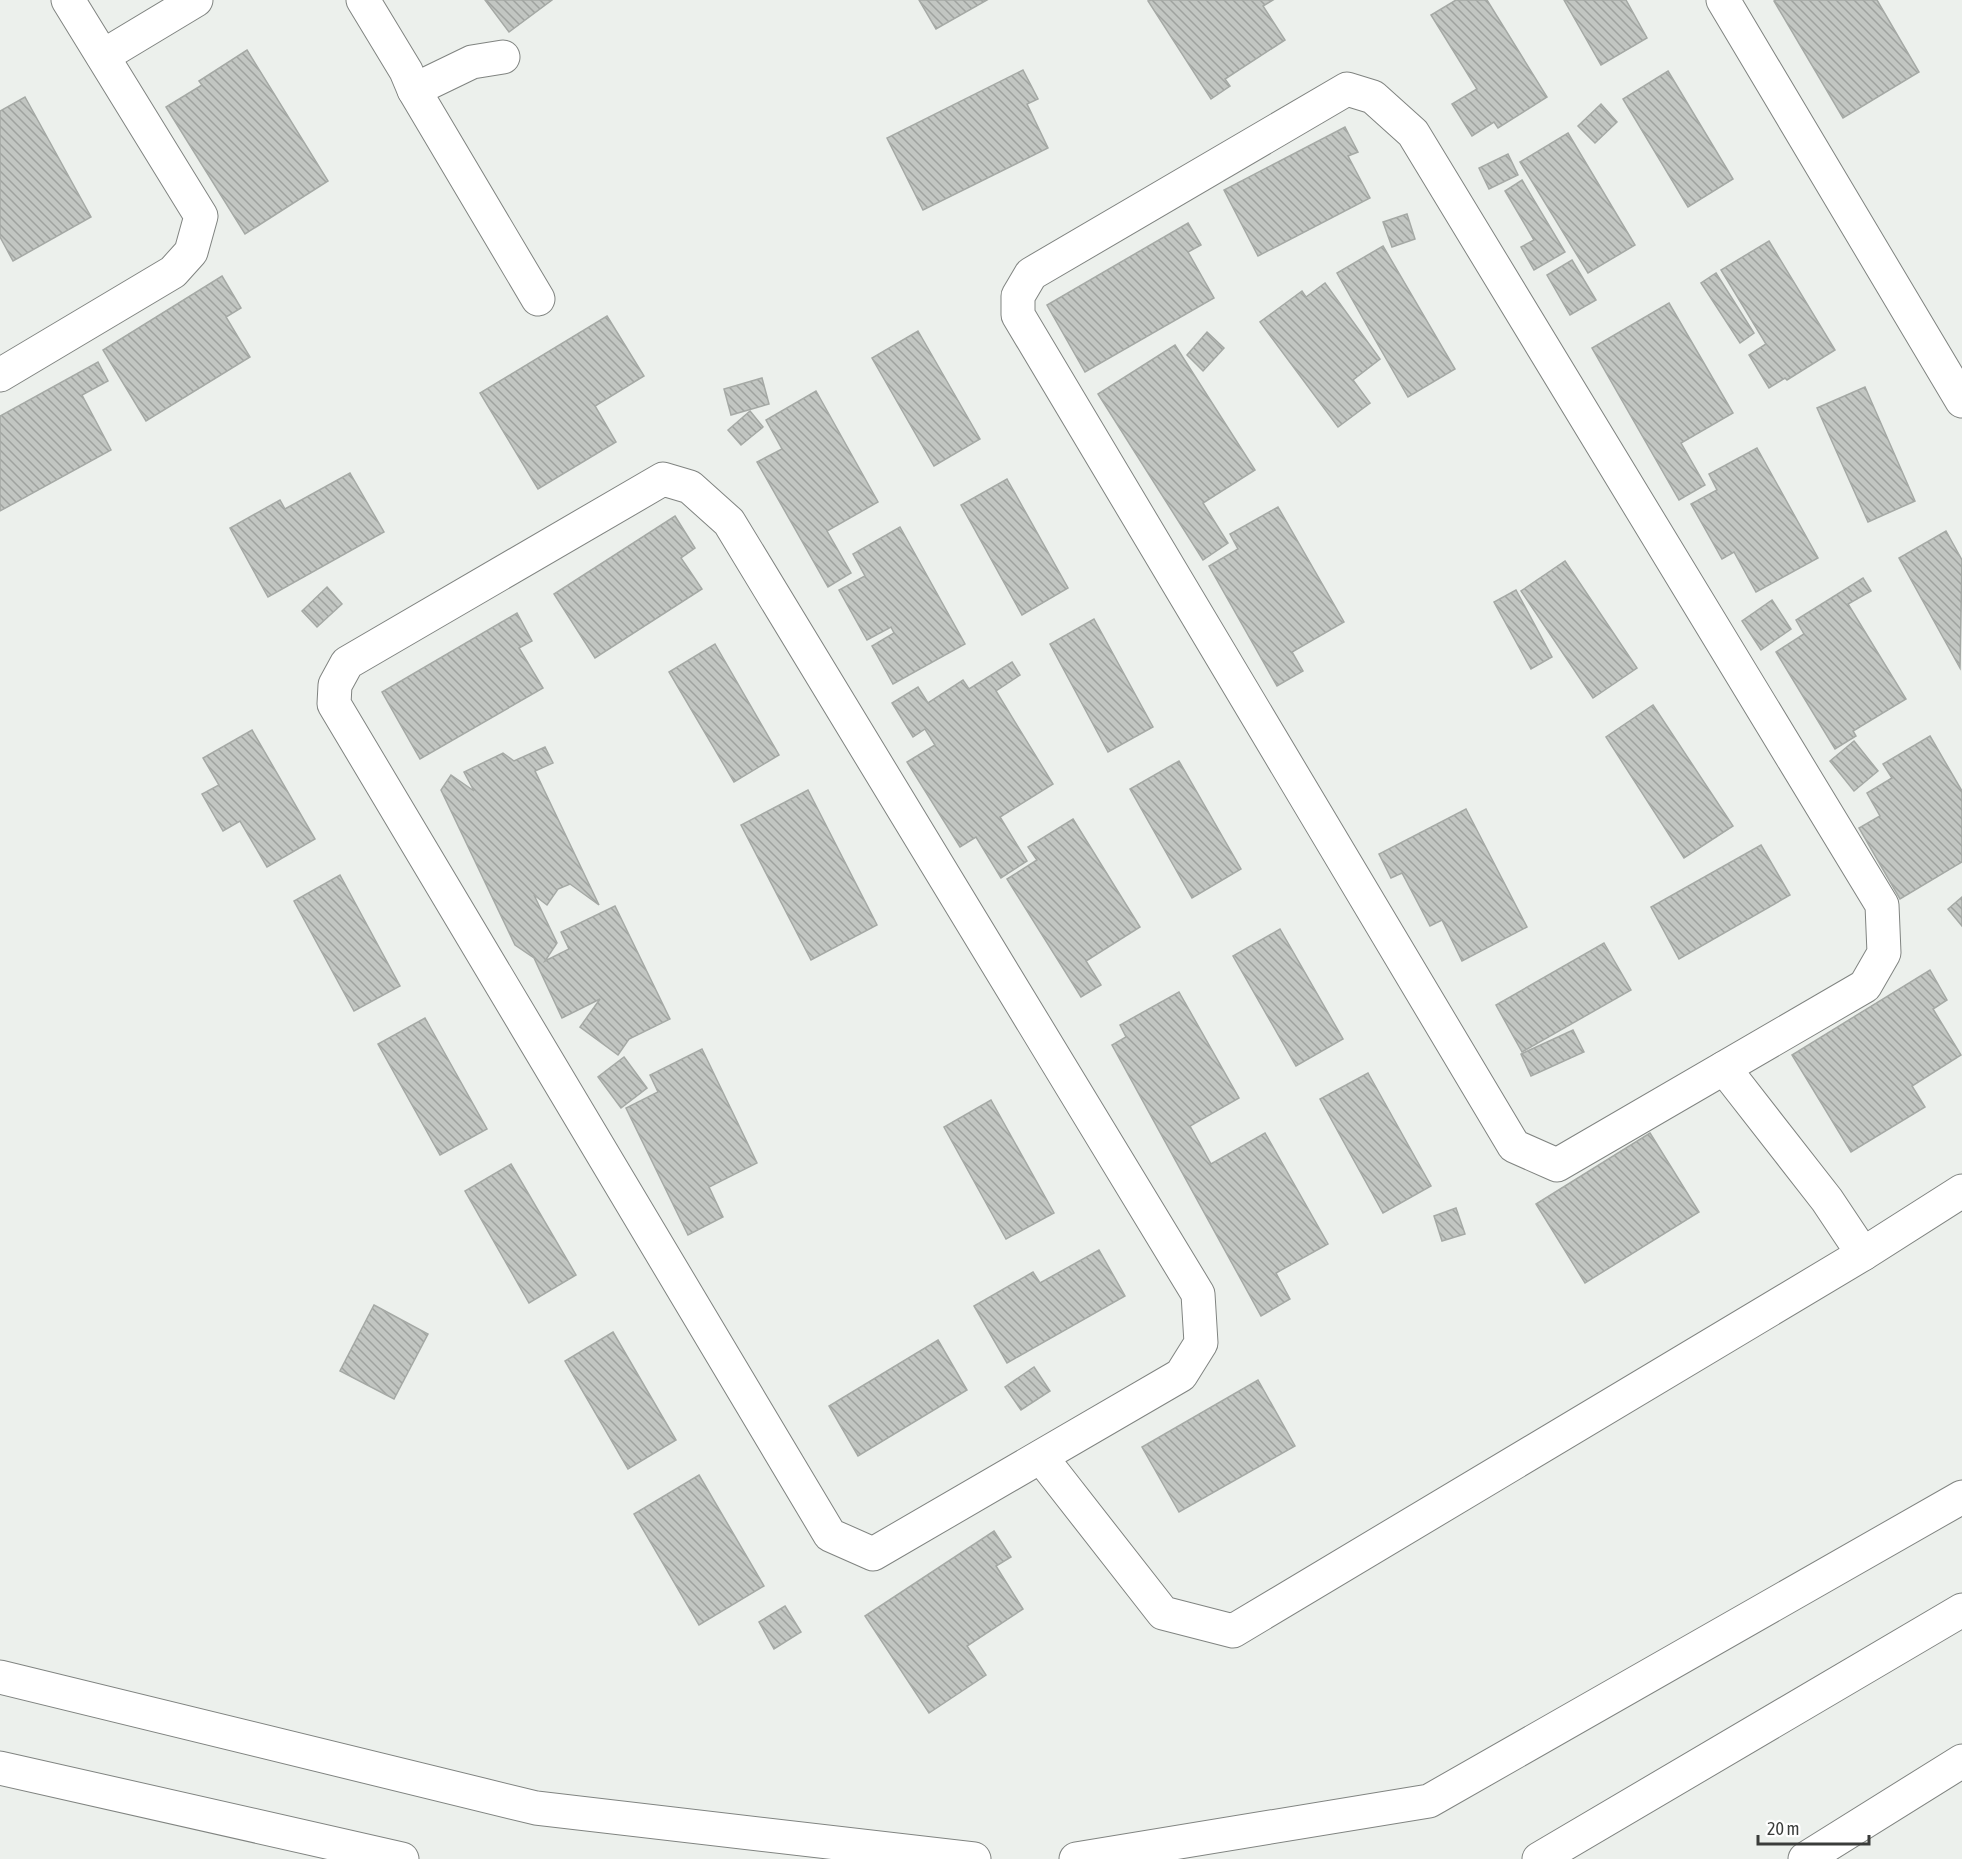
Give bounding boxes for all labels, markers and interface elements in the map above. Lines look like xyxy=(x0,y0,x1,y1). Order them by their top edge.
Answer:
scale bar xyxy=(1758,1808,1869,1846)
text: 20 m xyxy=(1767,1818,1799,1839)

